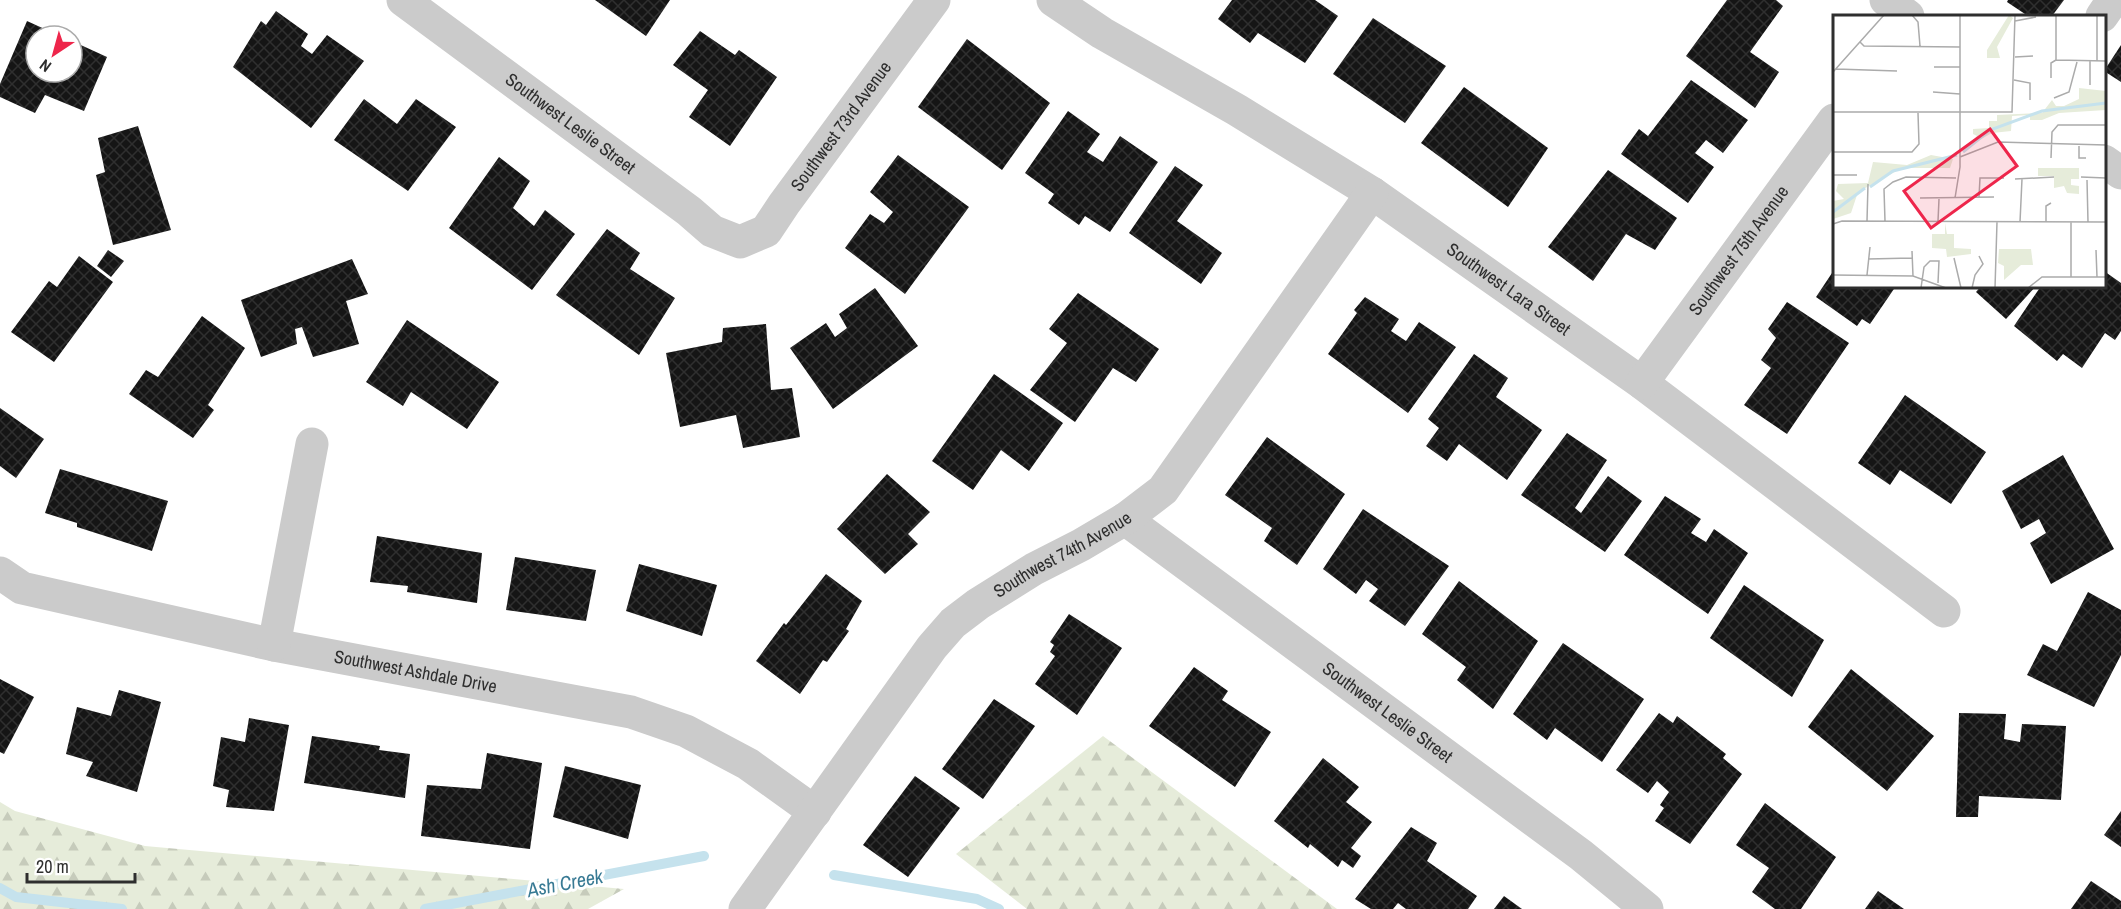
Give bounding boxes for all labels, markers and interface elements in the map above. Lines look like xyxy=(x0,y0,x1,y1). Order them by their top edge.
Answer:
inset map xyxy=(1833,15,2106,288)
north arrow xyxy=(24,24,84,84)
text: N xyxy=(35,54,55,78)
street label: Southwest 73rd Avenue xyxy=(784,56,897,196)
street label: Southwest Leslie Street xyxy=(500,67,641,179)
street label: Southwest 75th Avenue xyxy=(1682,180,1794,320)
street label: Southwest Lara Street xyxy=(1442,236,1576,341)
street label: Southwest 74th Avenue xyxy=(988,505,1137,603)
street label: Southwest Ashdale Drive xyxy=(332,644,499,699)
street label: Southwest Leslie Street xyxy=(1317,656,1458,768)
scale bar xyxy=(27,846,135,884)
text: 20 m xyxy=(36,854,69,879)
water label: Ash Creek xyxy=(524,862,606,903)

